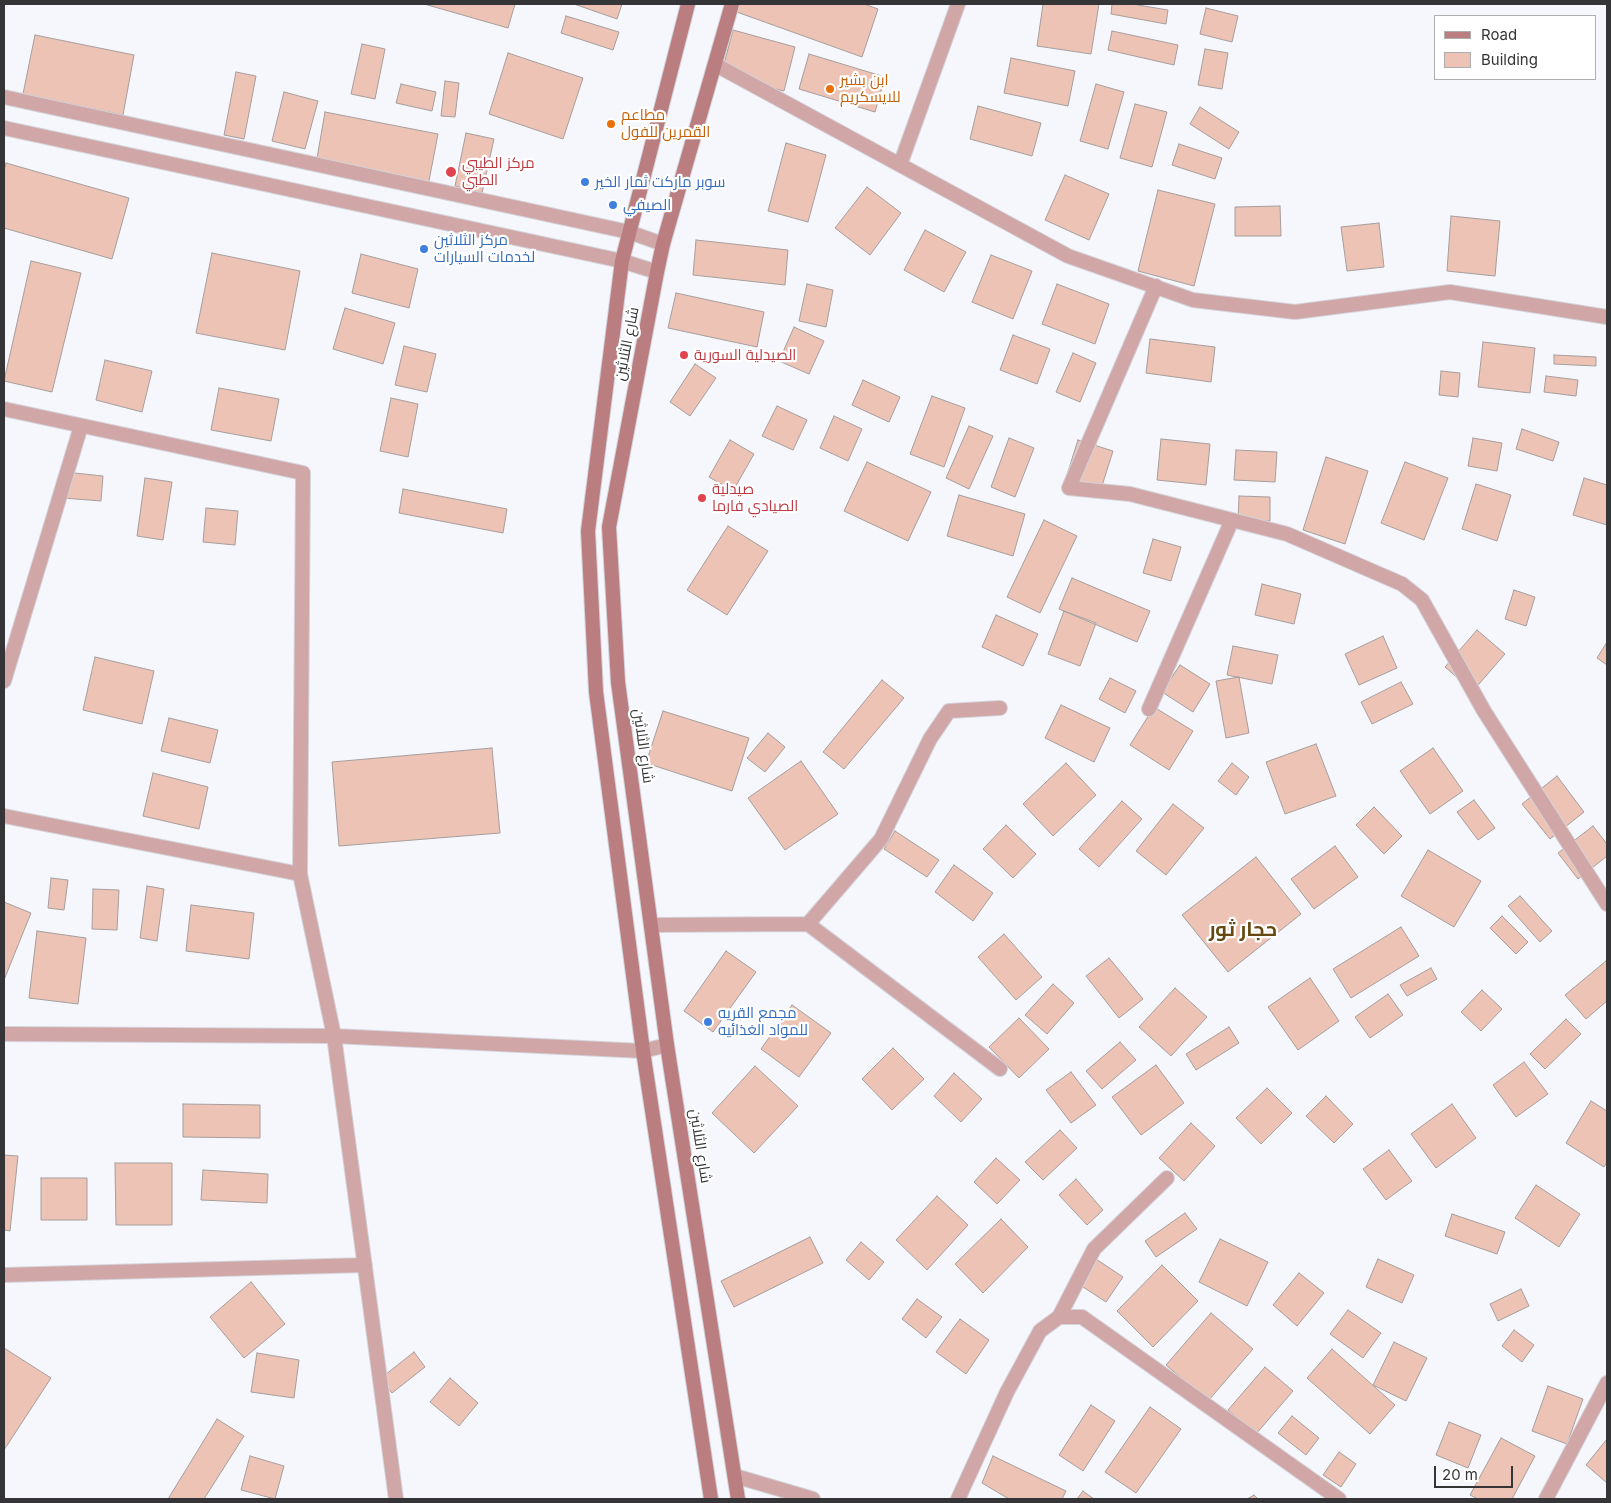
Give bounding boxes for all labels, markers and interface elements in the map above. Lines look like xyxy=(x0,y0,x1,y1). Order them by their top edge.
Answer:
legend xyxy=(1434,15,1596,80)
text: Road xyxy=(1481,25,1517,44)
text: Building xyxy=(1481,50,1538,69)
place label: ابن بشير للايسكريم xyxy=(840,71,901,106)
marker: ابن بشير للايسكريم xyxy=(824,83,836,95)
place label: مطاعم القمرين للفول xyxy=(621,106,710,141)
marker: مطاعم القمرين للفول xyxy=(605,118,617,130)
place label: مركز الطيبي الطبي xyxy=(462,154,535,189)
marker: مركز الطيبي الطبي xyxy=(444,165,458,179)
place label: سوبر ماركت ثمار الخير xyxy=(595,173,725,191)
marker: سوبر ماركت ثمار الخير xyxy=(579,176,591,188)
place label: الصيفي xyxy=(623,196,671,214)
marker: الصيفي xyxy=(607,199,619,211)
place label: مركز الثلاثين لخدمات السيارات xyxy=(434,231,535,266)
marker: مركز الثلاثين لخدمات السيارات xyxy=(418,243,430,255)
street label: شارع الثلاثين xyxy=(611,306,643,382)
place label: الصيدلية السورية xyxy=(694,346,796,364)
marker: الصيدلية السورية xyxy=(678,349,690,361)
place label: صيدلية الصيادي فارما xyxy=(712,480,798,515)
marker: صيدلية الصيادي فارما xyxy=(696,492,708,504)
street label: شارع الثلاثين xyxy=(629,708,657,784)
district label: حجار ثور xyxy=(1209,918,1277,942)
place label: مجمع القريه للمواد الغذائيه xyxy=(718,1004,808,1039)
marker: مجمع القريه للمواد الغذائيه xyxy=(702,1016,714,1028)
street label: شارع الثلاثين xyxy=(685,1108,715,1184)
scale bar xyxy=(1436,1456,1515,1488)
text: 20 m xyxy=(1442,1465,1478,1484)

